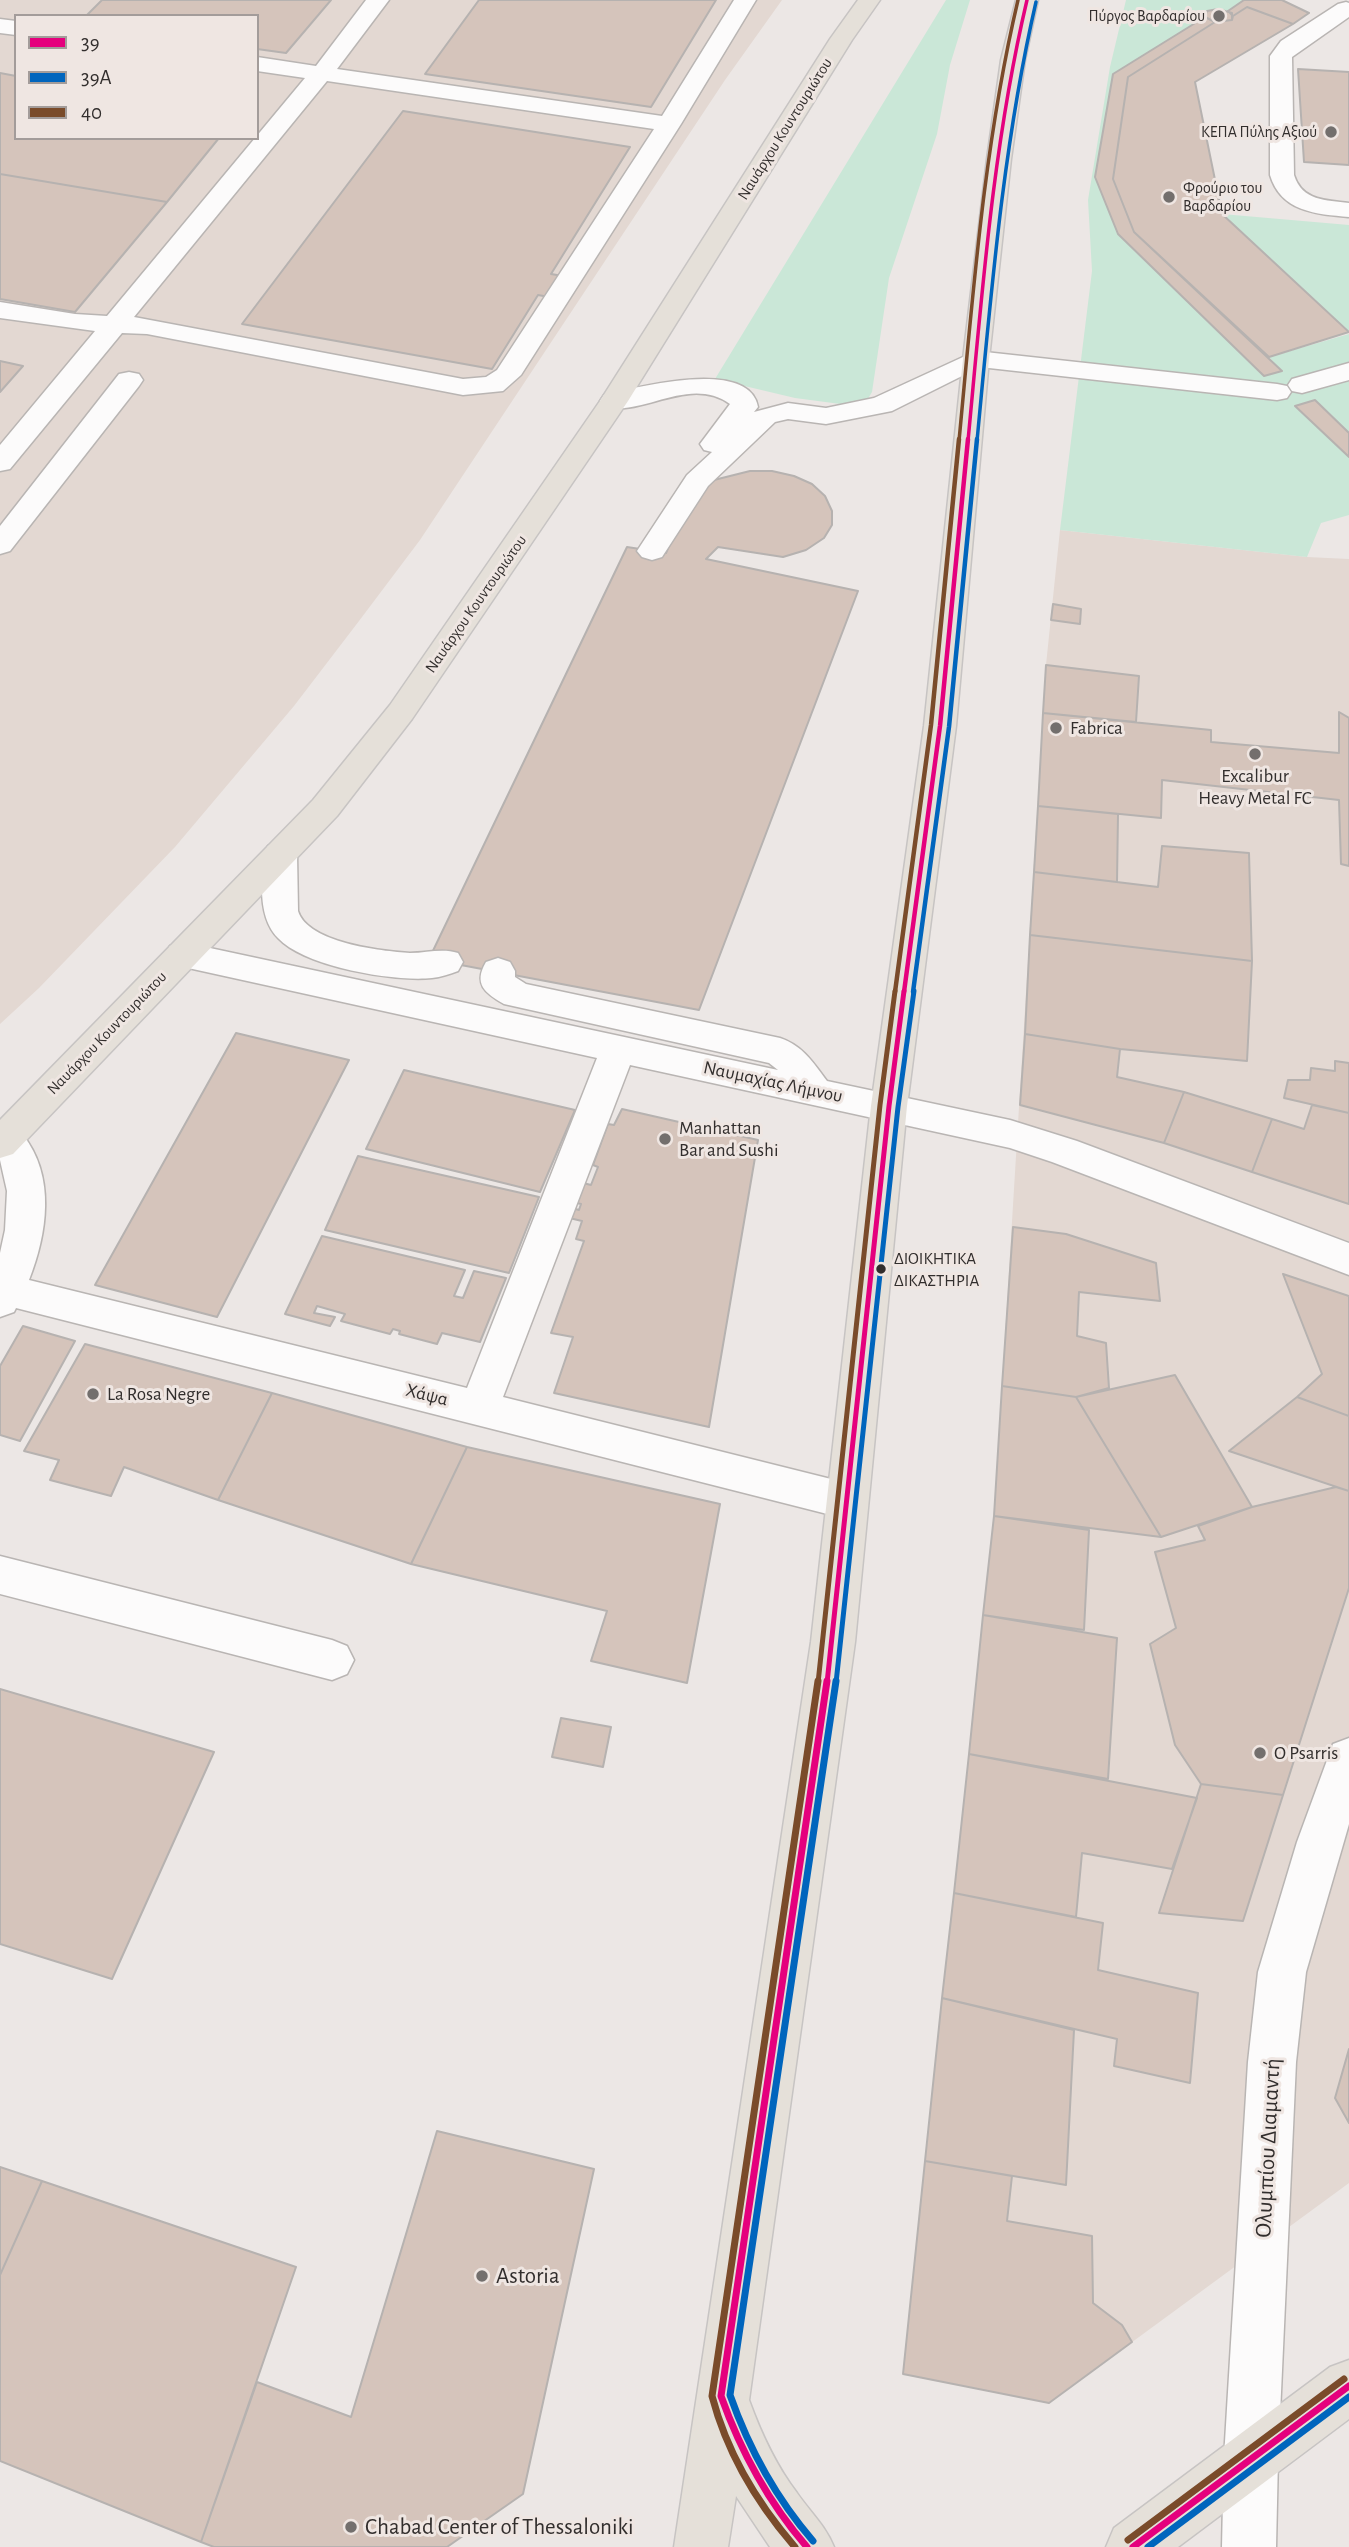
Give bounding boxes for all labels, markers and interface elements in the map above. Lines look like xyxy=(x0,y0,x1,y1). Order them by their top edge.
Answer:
place label: Πύργος Βαρδαρίου xyxy=(1088,6,1205,26)
marker: Πύργος Βαρδαρίου xyxy=(1211,8,1227,24)
legend xyxy=(14,14,259,140)
text: 39 xyxy=(81,32,100,53)
street label: Ναυάρχου Κουντουριώτου xyxy=(733,54,837,204)
text: 39Α xyxy=(81,67,112,88)
text: 40 xyxy=(81,102,102,123)
place label: ΚΕΠΑ Πύλης Αξιού xyxy=(1201,122,1317,142)
marker: ΚΕΠΑ Πύλης Αξιού xyxy=(1323,124,1339,140)
place label: Φρούριο του Βαρδαρίου xyxy=(1183,178,1262,216)
marker: Φρούριο του Βαρδαρίου xyxy=(1161,189,1177,205)
street label: Ναυάρχου Κουντουριώτου xyxy=(421,531,531,677)
place label: Fabrica xyxy=(1070,717,1123,739)
marker: Fabrica xyxy=(1048,720,1064,736)
marker: Excalibur Heavy Metal FC xyxy=(1247,746,1263,762)
place label: Excalibur Heavy Metal FC xyxy=(1198,765,1312,809)
street label: Ναυάρχου Κουντουριώτου xyxy=(43,967,171,1099)
street label: Ναυμαχίας Λήμνου xyxy=(701,1056,845,1108)
place label: Manhattan Bar and Sushi xyxy=(679,1117,779,1161)
marker: Manhattan Bar and Sushi xyxy=(657,1131,673,1147)
place label: ΔΙΟΙΚΗΤΙΚΑ ΔΙΚΑΣΤΗΡΙΑ xyxy=(894,1249,979,1289)
marker: ΔΙΟΙΚΗΤΙΚΑ ΔΙΚΑΣΤΗΡΙΑ xyxy=(874,1262,888,1276)
street label: Χάψα xyxy=(403,1379,451,1411)
place label: La Rosa Negre xyxy=(107,1383,210,1405)
marker: La Rosa Negre xyxy=(85,1386,101,1402)
place label: O Psarris xyxy=(1274,1742,1338,1764)
marker: O Psarris xyxy=(1252,1745,1268,1761)
street label: Ολυμπίου Διαμαντή xyxy=(1250,2058,1286,2238)
place label: Astoria xyxy=(496,2262,560,2290)
marker: Astoria xyxy=(474,2268,490,2284)
place label: Chabad Center of Thessaloniki xyxy=(365,2513,634,2541)
marker: Chabad Center of Thessaloniki xyxy=(343,2519,359,2535)

